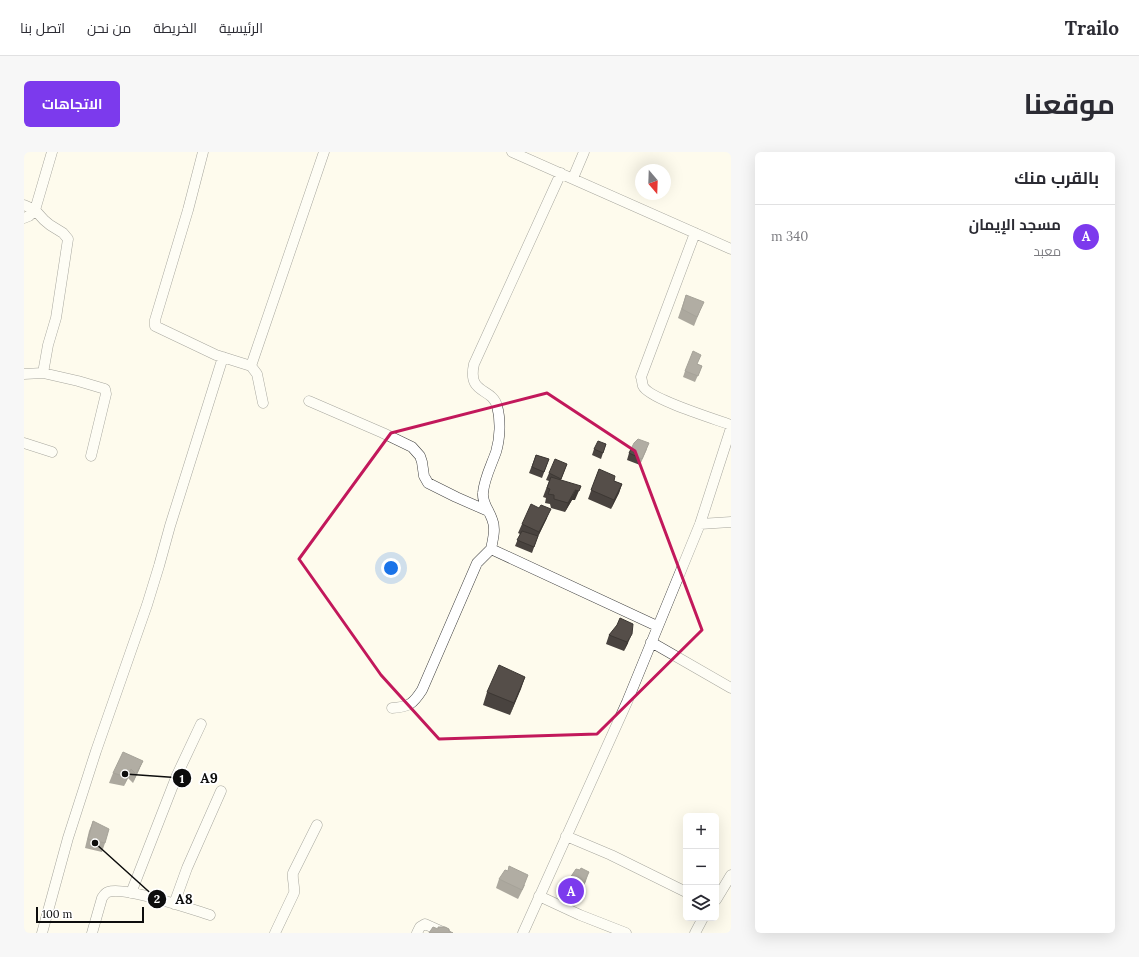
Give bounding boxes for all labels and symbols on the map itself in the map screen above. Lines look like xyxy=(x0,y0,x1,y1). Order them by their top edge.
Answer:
north arrow xyxy=(635,164,671,200)
your location xyxy=(381,558,401,578)
callout: A9 xyxy=(172,765,225,791)
text: A9 xyxy=(200,769,218,787)
text: 1 xyxy=(180,771,185,786)
pin: A xyxy=(558,876,584,906)
callout: A8 xyxy=(147,886,200,912)
text: A8 xyxy=(175,890,193,908)
text: 2 xyxy=(154,891,160,906)
scale bar xyxy=(36,905,144,924)

